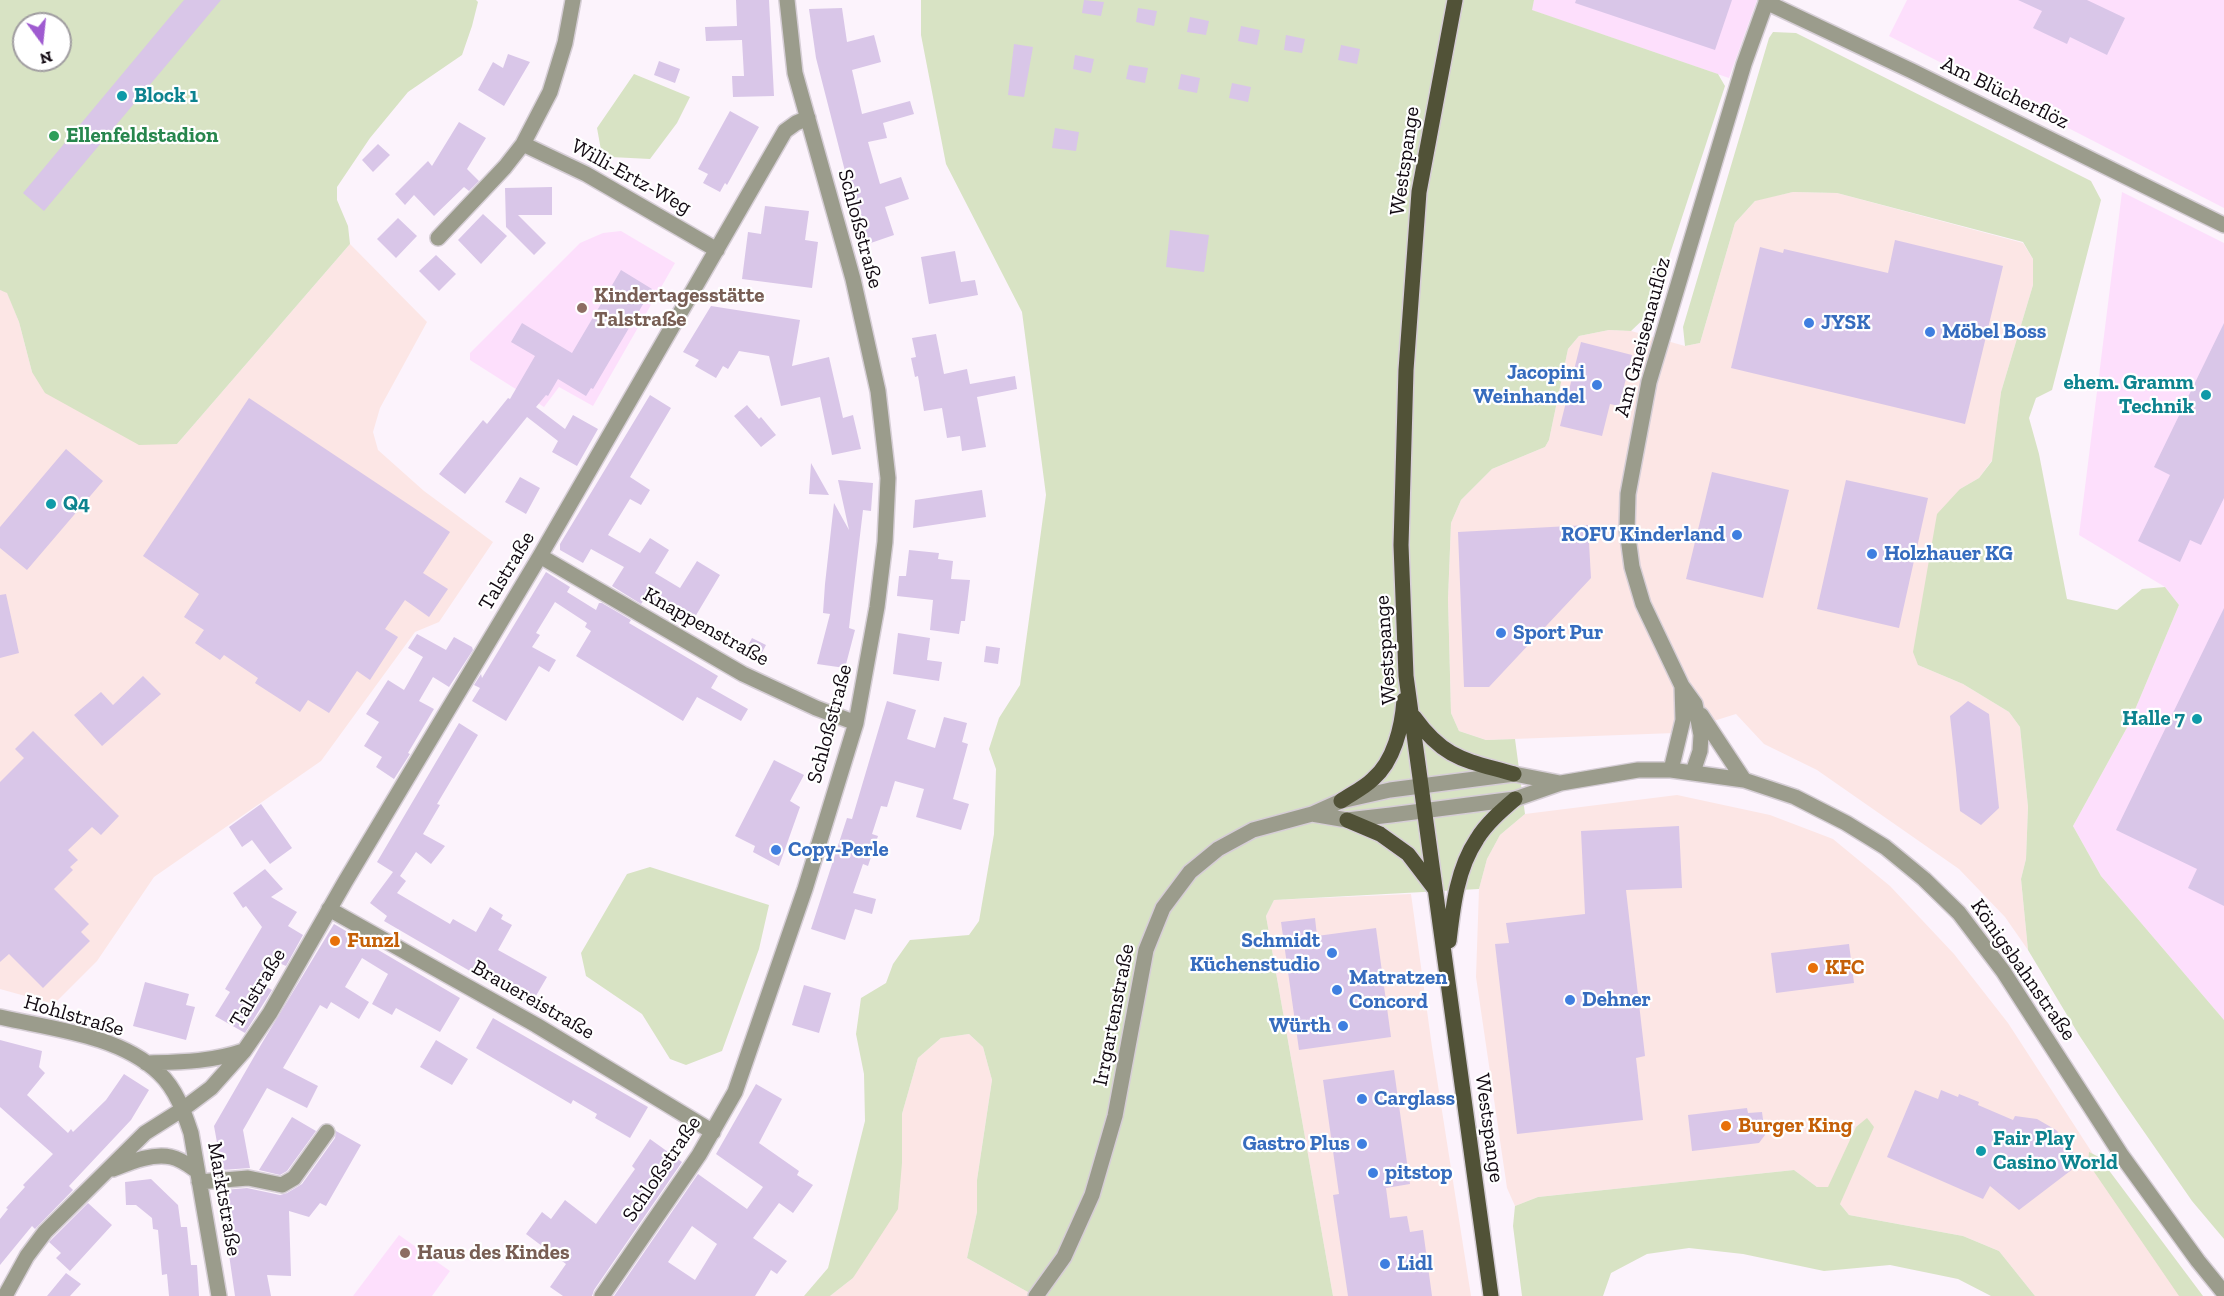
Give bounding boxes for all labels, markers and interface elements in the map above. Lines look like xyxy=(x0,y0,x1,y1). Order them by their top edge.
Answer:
north arrow xyxy=(12,12,72,72)
text: N xyxy=(38,47,55,69)
street label: Am Blücherflöz xyxy=(1937,51,2073,135)
place label: Block 1 xyxy=(134,83,198,109)
marker: Block 1 xyxy=(115,89,129,103)
street label: Westspange xyxy=(1385,105,1425,217)
place label: Ellenfeldstadion xyxy=(66,123,219,149)
marker: Ellenfeldstadion xyxy=(47,129,61,143)
street label: Willi-Ertz-Weg xyxy=(567,134,695,220)
street label: Schloßstraße xyxy=(832,167,888,291)
street label: Am Gneisenauflöz xyxy=(1610,254,1676,420)
place label: Kindertagesstätte Talstraße xyxy=(594,283,764,333)
marker: Kindertagesstätte Talstraße xyxy=(575,301,589,315)
place label: JYSK xyxy=(1821,310,1870,336)
marker: JYSK xyxy=(1802,316,1816,330)
place label: Möbel Boss xyxy=(1942,319,2046,345)
marker: Möbel Boss xyxy=(1923,325,1937,339)
place label: Jacopini Weinhandel xyxy=(1473,360,1585,410)
place label: ehem. Gramm Technik xyxy=(2063,370,2194,420)
marker: Jacopini Weinhandel xyxy=(1590,378,1604,392)
marker: ehem. Gramm Technik xyxy=(2199,388,2213,402)
place label: Q4 xyxy=(63,491,90,517)
marker: Q4 xyxy=(44,497,58,511)
place label: ROFU Kinderland xyxy=(1561,522,1725,548)
street label: Talstraße xyxy=(474,527,540,615)
marker: ROFU Kinderland xyxy=(1730,528,1744,542)
place label: Holzhauer KG xyxy=(1884,541,2013,567)
marker: Holzhauer KG xyxy=(1865,547,1879,561)
street label: Knappenstraße xyxy=(639,582,773,672)
street label: Westspange xyxy=(1370,594,1402,706)
place label: Sport Pur xyxy=(1513,620,1603,646)
marker: Sport Pur xyxy=(1494,626,1508,640)
street label: Schloßstraße xyxy=(802,662,858,786)
place label: Halle 7 xyxy=(2122,706,2185,732)
marker: Halle 7 xyxy=(2190,712,2204,726)
place label: Copy-Perle xyxy=(788,837,889,863)
marker: Copy-Perle xyxy=(769,843,783,857)
street label: Königsbahnstraße xyxy=(1965,894,2081,1046)
place label: Funzl xyxy=(347,928,400,954)
place label: Schmidt Küchenstudio xyxy=(1190,928,1320,978)
marker: Funzl xyxy=(328,934,342,948)
street label: Irrgartenstraße xyxy=(1088,942,1140,1088)
street label: Talstraße xyxy=(225,944,291,1032)
marker: Schmidt Küchenstudio xyxy=(1325,946,1339,960)
street label: Brauereistraße xyxy=(467,955,599,1045)
place label: KFC xyxy=(1825,955,1865,981)
marker: KFC xyxy=(1806,961,1820,975)
place label: Matratzen Concord xyxy=(1349,965,1448,1015)
marker: Matratzen Concord xyxy=(1330,983,1344,997)
place label: Dehner xyxy=(1582,987,1651,1013)
street label: Hohlstraße xyxy=(21,990,127,1042)
marker: Dehner xyxy=(1563,993,1577,1007)
place label: Würth xyxy=(1269,1013,1331,1039)
marker: Würth xyxy=(1336,1019,1350,1033)
street label: Westspange xyxy=(1469,1072,1509,1184)
place label: Carglass xyxy=(1374,1086,1455,1112)
marker: Carglass xyxy=(1355,1092,1369,1106)
street label: Schloßstraße xyxy=(617,1111,707,1227)
place label: Burger King xyxy=(1738,1113,1853,1139)
marker: Burger King xyxy=(1719,1119,1733,1133)
place label: Fair Play Casino World xyxy=(1993,1126,2118,1176)
place label: Gastro Plus xyxy=(1242,1131,1350,1157)
marker: Gastro Plus xyxy=(1355,1137,1369,1151)
street label: Marktstraße xyxy=(202,1140,246,1258)
marker: Fair Play Casino World xyxy=(1974,1144,1988,1158)
place label: pitstop xyxy=(1385,1160,1453,1186)
marker: pitstop xyxy=(1366,1166,1380,1180)
place label: Haus des Kindes xyxy=(417,1240,570,1266)
marker: Haus des Kindes xyxy=(398,1246,412,1260)
place label: Lidl xyxy=(1397,1251,1433,1277)
marker: Lidl xyxy=(1378,1257,1392,1271)

